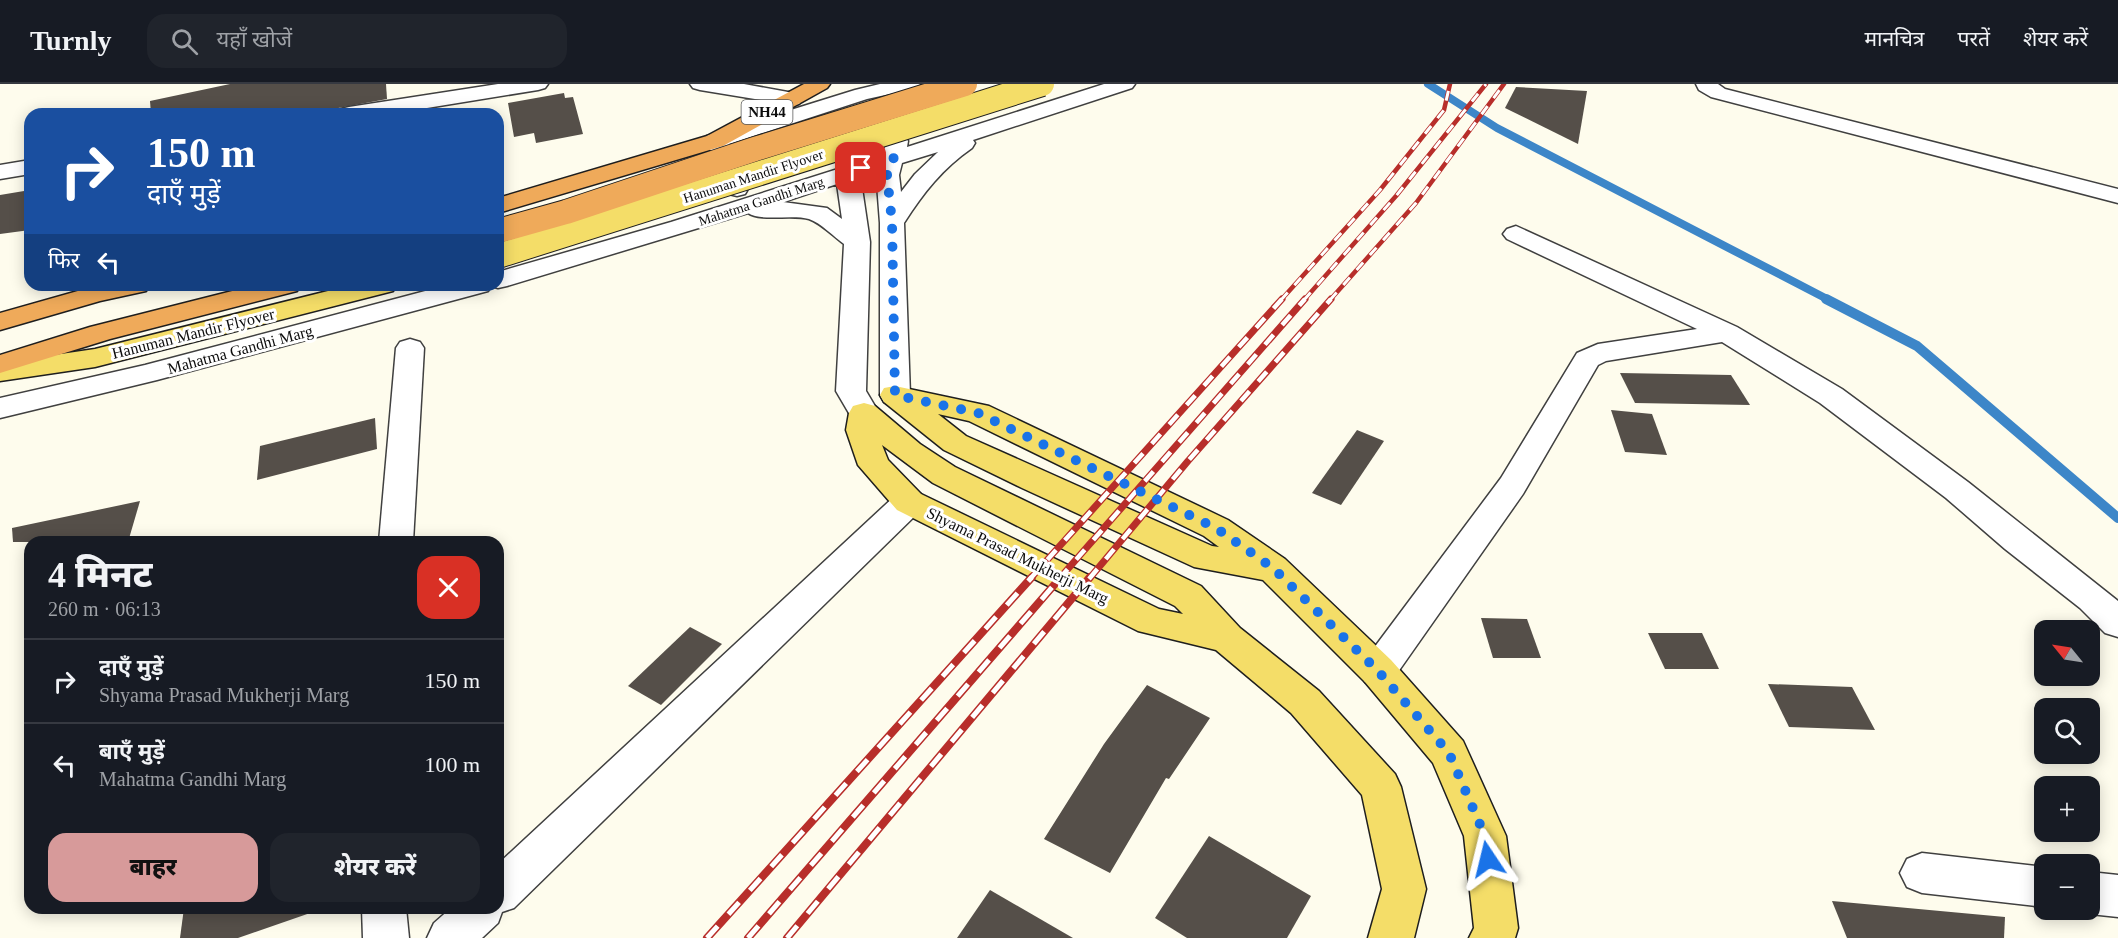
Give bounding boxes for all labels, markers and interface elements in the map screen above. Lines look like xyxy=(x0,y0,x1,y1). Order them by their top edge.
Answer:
search box xyxy=(147,14,567,68)
text: Turnly xyxy=(30,25,111,56)
icon: search xyxy=(168,25,201,58)
text: यहाँ खोजें xyxy=(216,27,292,52)
text: मानचित्र xyxy=(1864,27,1924,51)
text: परतें xyxy=(1957,27,1990,51)
text: शेयर करें xyxy=(2023,27,2088,51)
road number: NH44 xyxy=(742,100,792,124)
text: 150 m xyxy=(147,130,256,176)
icon: right xyxy=(48,132,126,210)
pin xyxy=(835,142,886,193)
street label: Hanuman Mandir Flyover xyxy=(681,147,825,206)
icon: arrive xyxy=(844,151,877,184)
street label: Mahatma Gandhi Marg xyxy=(696,174,826,229)
text: दाएँ मुड़ें xyxy=(147,179,221,209)
icon: left xyxy=(92,246,125,279)
text: फिर xyxy=(48,248,80,273)
street label: Hanuman Mandir Flyover xyxy=(110,305,277,363)
street label: Mahatma Gandhi Marg xyxy=(166,322,315,378)
street label: Shyama Prasad Mukherji Marg xyxy=(924,504,1111,608)
text: 4 मिनट xyxy=(48,555,153,595)
button: close xyxy=(417,556,480,619)
text: 260 m · 06:13 xyxy=(48,598,161,620)
north arrow xyxy=(2034,620,2100,686)
map controls xyxy=(2034,620,2100,920)
text: दाएँ मुड़ें xyxy=(99,655,164,680)
icon: right xyxy=(48,665,81,698)
text: 150 m xyxy=(424,668,480,693)
text: Shyama Prasad Mukherji Marg xyxy=(99,684,349,706)
button: search xyxy=(2034,698,2100,764)
text: बाएँ मुड़ें xyxy=(99,739,165,764)
icon: left xyxy=(48,749,81,782)
text: 100 m xyxy=(424,752,480,777)
text: Mahatma Gandhi Marg xyxy=(99,768,286,790)
button: + xyxy=(2034,776,2100,842)
position arrow xyxy=(1456,827,1520,891)
button: बाहर xyxy=(48,833,258,902)
button: शेयर करें xyxy=(270,833,480,902)
button: − xyxy=(2034,854,2100,920)

